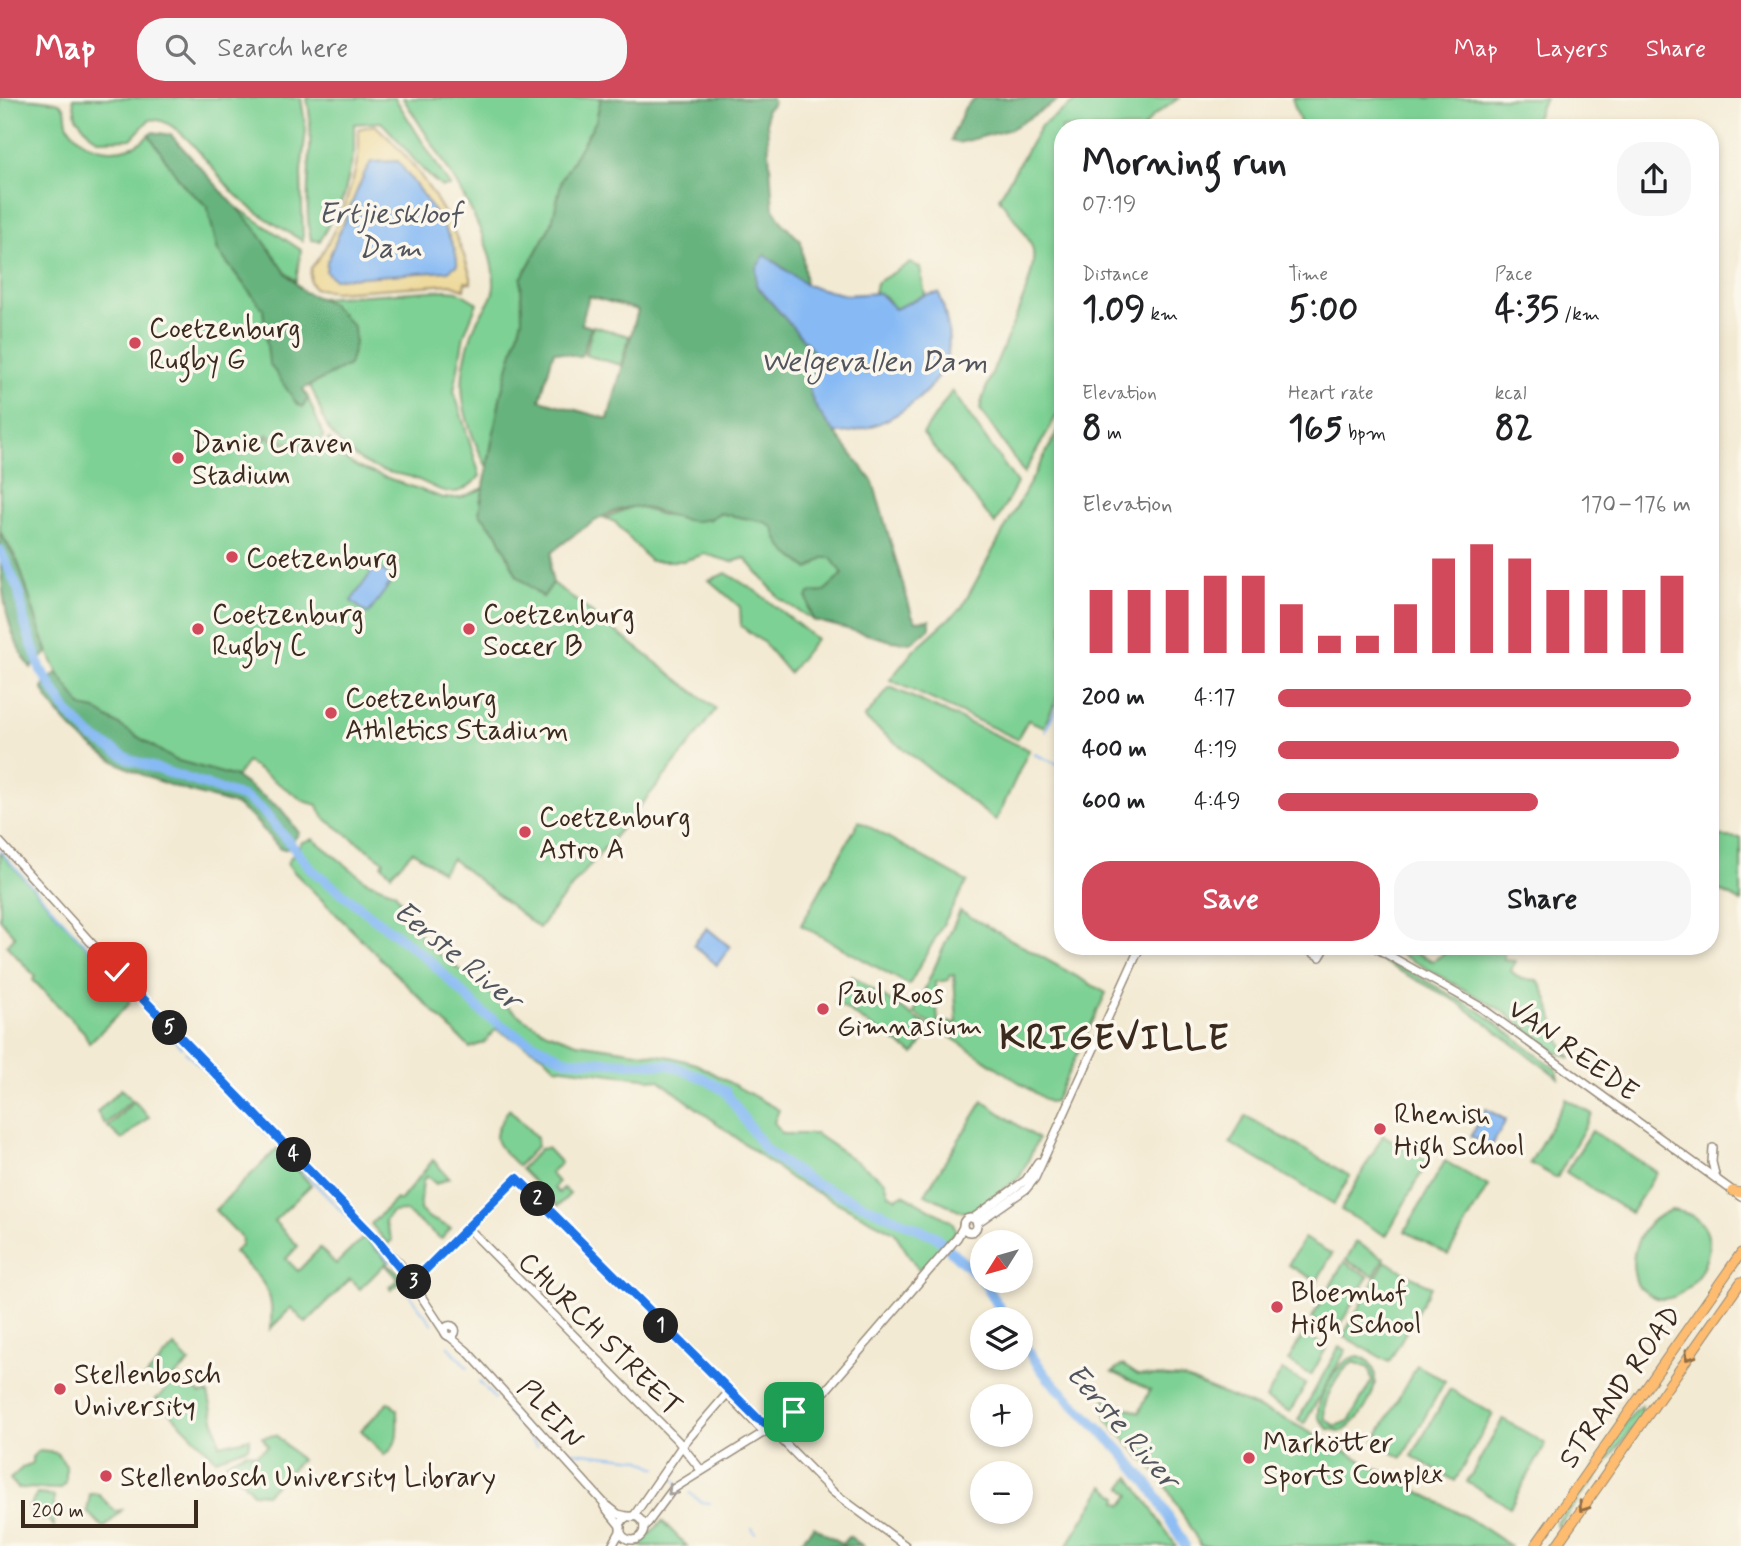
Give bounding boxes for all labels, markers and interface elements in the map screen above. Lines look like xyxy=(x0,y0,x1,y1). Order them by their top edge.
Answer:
search box xyxy=(137,18,627,81)
text: Map xyxy=(35,27,95,71)
icon: search xyxy=(161,30,199,68)
text: Search here xyxy=(217,32,348,66)
text: Map xyxy=(1454,34,1498,65)
text: Layers xyxy=(1536,34,1608,65)
text: Share xyxy=(1646,34,1706,65)
text: Morning run xyxy=(1082,139,1287,188)
button: share xyxy=(1617,142,1691,216)
text: 07:19 xyxy=(1082,190,1137,220)
water label: Ertjieskloof Dam xyxy=(318,195,465,268)
text: Distance xyxy=(1082,262,1149,287)
text: Time xyxy=(1288,262,1328,287)
text: Pace xyxy=(1495,262,1532,287)
text: 1.09 xyxy=(1082,287,1145,333)
text: 5:00 xyxy=(1288,287,1358,333)
text: 4:35 xyxy=(1495,287,1559,333)
text: km xyxy=(1145,302,1178,327)
text: /km xyxy=(1559,302,1600,327)
place label: Coetzenburg Rugby G xyxy=(149,311,301,383)
marker: Coetzenburg Rugby G xyxy=(127,335,143,351)
water label: Welgevallen Dam xyxy=(760,343,988,385)
text: Elevation xyxy=(1082,381,1157,406)
text: Heart rate xyxy=(1288,381,1374,406)
text: kcal xyxy=(1495,381,1527,406)
text: 8 xyxy=(1082,406,1102,452)
text: 165 xyxy=(1288,406,1343,452)
text: 82 xyxy=(1495,406,1533,452)
text: m xyxy=(1102,421,1122,446)
text: bpm xyxy=(1343,421,1386,446)
place label: Danie Craven Stadium xyxy=(192,426,353,495)
marker: Danie Craven Stadium xyxy=(170,450,186,466)
text: Elevation xyxy=(1082,490,1173,520)
text: 170–176 m xyxy=(1580,490,1691,520)
place label: Coetzenburg xyxy=(246,541,398,578)
marker: Coetzenburg xyxy=(224,549,240,565)
place label: Coetzenburg Rugby C xyxy=(212,597,364,669)
place label: Coetzenburg Soccer B xyxy=(483,597,635,666)
marker: Coetzenburg Rugby C xyxy=(190,621,206,637)
marker: Coetzenburg Soccer B xyxy=(461,621,477,637)
place label: Coetzenburg Athletics Stadium xyxy=(345,681,569,750)
text: 200 m xyxy=(1082,683,1145,713)
text: 4:17 xyxy=(1194,683,1235,713)
marker: Coetzenburg Athletics Stadium xyxy=(323,705,339,721)
text: 400 m xyxy=(1082,735,1147,765)
text: 4:19 xyxy=(1194,735,1238,765)
text: 600 m xyxy=(1082,787,1145,817)
text: 4:49 xyxy=(1194,787,1241,817)
place label: Coetzenburg Astro A xyxy=(539,800,691,869)
marker: Coetzenburg Astro A xyxy=(517,824,533,840)
button: Save xyxy=(1082,861,1380,941)
button: Share xyxy=(1394,861,1691,941)
water label: Eerste River xyxy=(385,892,532,1022)
pin xyxy=(87,942,147,1002)
icon: check xyxy=(98,953,136,991)
place label: Paul Roos Gimnasium xyxy=(837,977,983,1046)
street label: VAN REEDE xyxy=(1500,991,1645,1111)
marker: Paul Roos Gimnasium xyxy=(815,1001,831,1017)
pin: 5 xyxy=(152,1010,188,1046)
text: 5 xyxy=(164,1015,175,1040)
district label: KRIGEVILLE xyxy=(999,1016,1231,1062)
place label: Rhenish High School xyxy=(1394,1097,1524,1169)
marker: Rhenish High School xyxy=(1372,1121,1388,1137)
pin: 4 xyxy=(276,1138,312,1172)
text: 4 xyxy=(288,1142,299,1167)
pin: 2 xyxy=(520,1182,556,1216)
text: 2 xyxy=(533,1186,542,1211)
north arrow xyxy=(970,1230,1032,1293)
map controls xyxy=(970,1230,1033,1524)
street label: CHURCH STREET xyxy=(509,1245,689,1425)
pin: 3 xyxy=(396,1264,432,1300)
text: 3 xyxy=(409,1269,418,1294)
place label: Bloemhof High School xyxy=(1291,1275,1421,1347)
marker: Bloemhof High School xyxy=(1269,1299,1285,1315)
street label: STRAND ROAD xyxy=(1551,1299,1691,1476)
button: layers xyxy=(970,1307,1033,1370)
pin: 1 xyxy=(644,1308,678,1344)
text: 1 xyxy=(656,1313,665,1338)
one-way arrow xyxy=(1684,1349,1697,1362)
water label: Eerste River xyxy=(1056,1356,1190,1501)
place label: Stellenbosch University xyxy=(74,1357,221,1426)
street label: PLEIN xyxy=(508,1372,590,1457)
marker: Stellenbosch University xyxy=(52,1381,68,1397)
pin xyxy=(764,1382,824,1442)
button: + xyxy=(970,1384,1033,1447)
icon: arrive xyxy=(775,1393,813,1431)
place label: Markötter Sports Complex xyxy=(1263,1426,1443,1495)
marker: Markötter Sports Complex xyxy=(1241,1450,1257,1466)
place label: Stellenbosch University Library xyxy=(120,1460,496,1497)
button: − xyxy=(970,1461,1033,1524)
marker: Stellenbosch University Library xyxy=(98,1468,114,1484)
one-way arrow xyxy=(667,1483,680,1496)
scale bar xyxy=(21,1497,198,1529)
text: 200 m xyxy=(32,1499,84,1524)
one-way arrow xyxy=(1579,1499,1591,1512)

